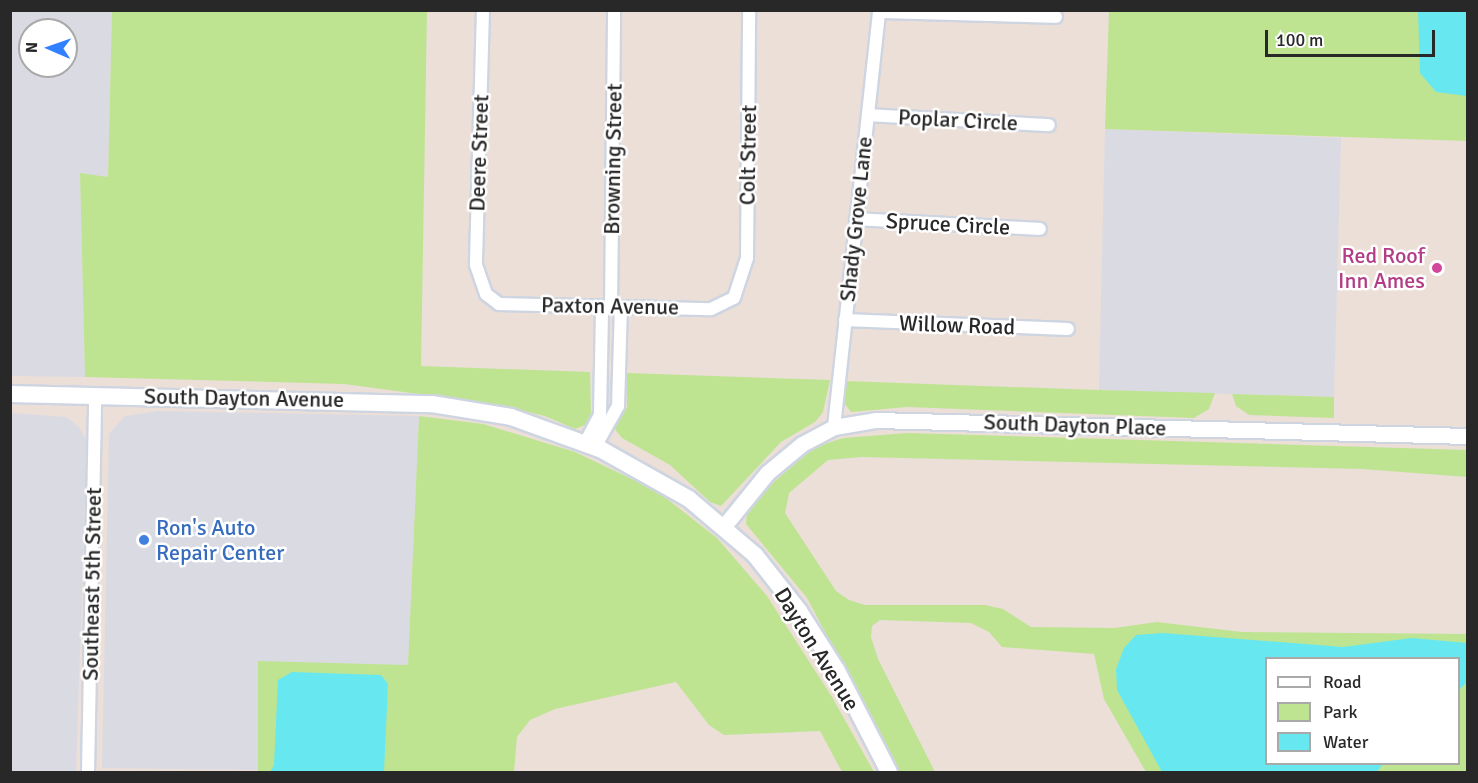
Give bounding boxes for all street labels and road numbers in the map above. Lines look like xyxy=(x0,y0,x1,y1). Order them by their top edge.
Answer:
street label: Browning Street xyxy=(598,83,628,235)
street label: Deere Street xyxy=(464,94,494,212)
street label: Poplar Circle xyxy=(897,104,1019,136)
street label: Colt Street xyxy=(734,105,762,205)
street label: Shady Grove Lane xyxy=(834,135,878,303)
street label: Spruce Circle xyxy=(885,208,1011,240)
street label: Paxton Avenue xyxy=(541,292,679,320)
street label: Willow Road xyxy=(898,310,1016,340)
street label: South Dayton Avenue xyxy=(144,383,344,413)
street label: South Dayton Place xyxy=(983,409,1167,441)
street label: Southeast 5th Street xyxy=(77,487,107,681)
street label: Dayton Avenue xyxy=(769,583,865,715)

